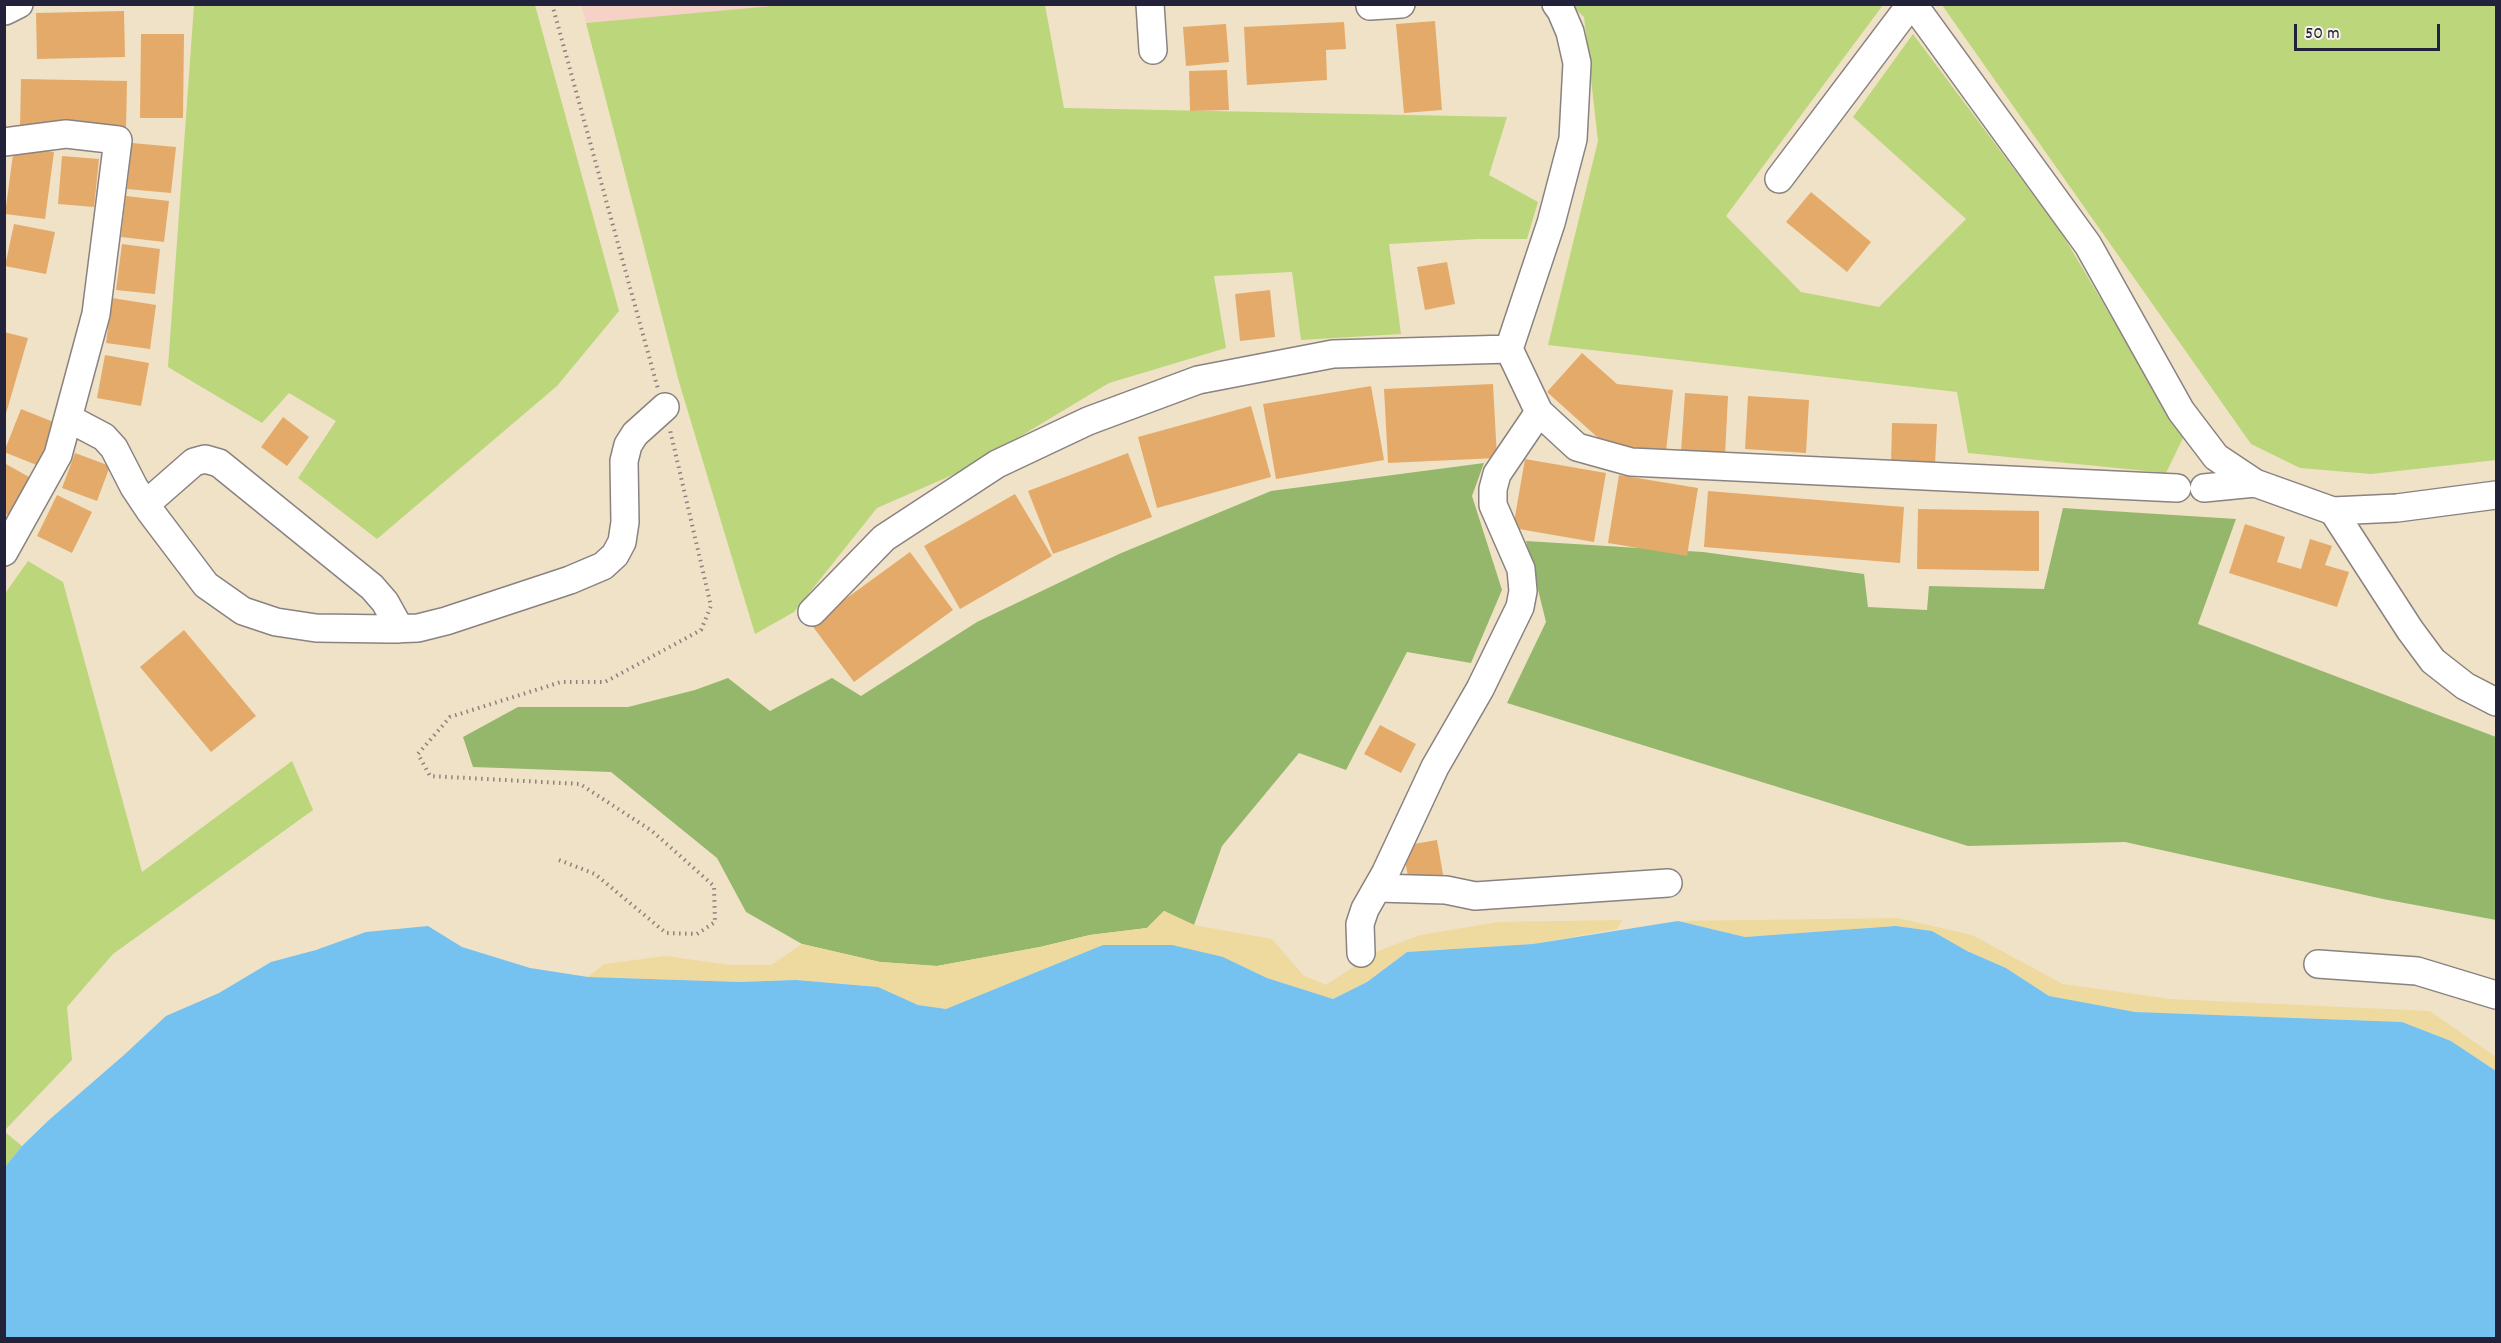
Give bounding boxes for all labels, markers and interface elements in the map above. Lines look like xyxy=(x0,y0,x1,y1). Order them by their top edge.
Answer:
scale bar xyxy=(2297,12,2442,50)
text: 50 m xyxy=(2305,22,2340,47)

